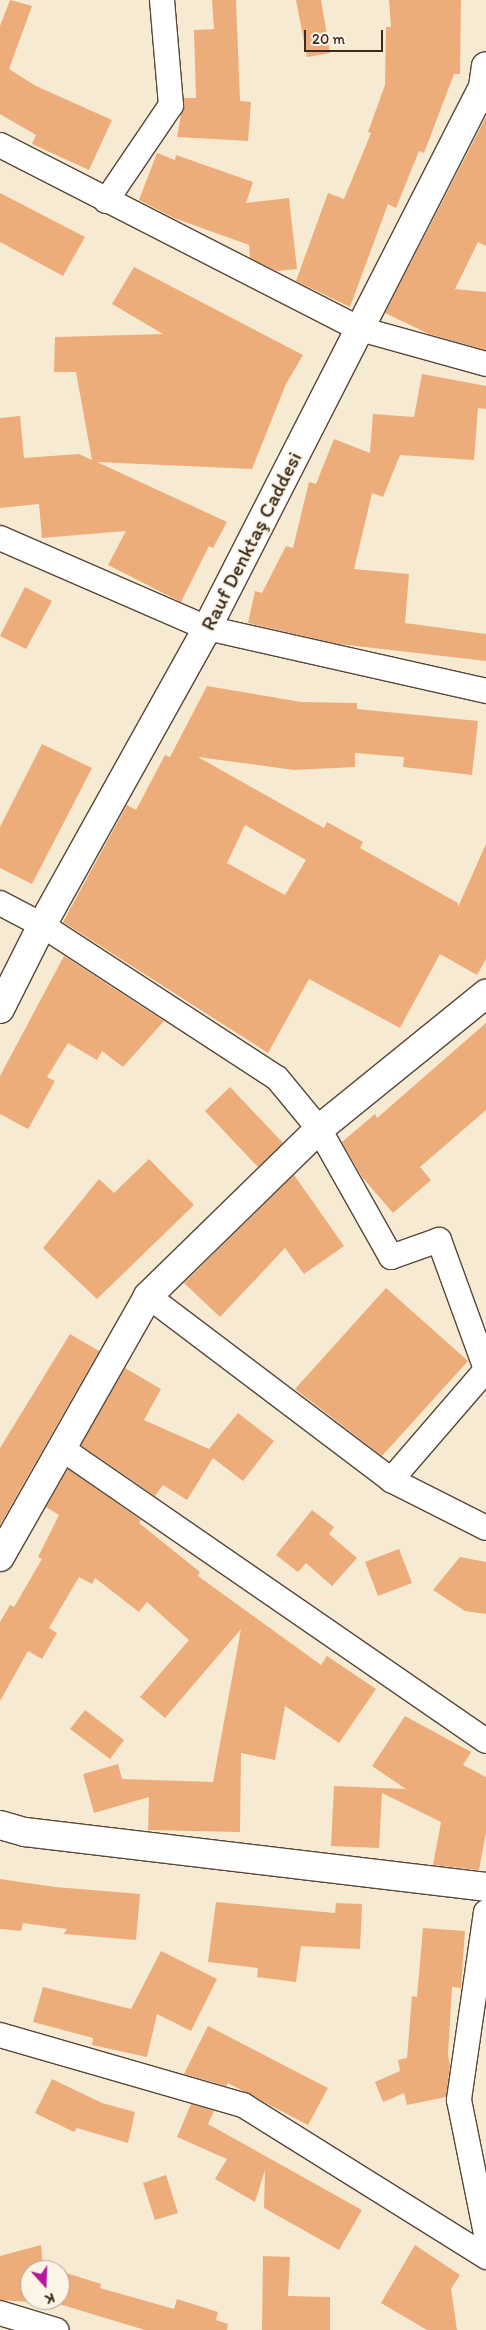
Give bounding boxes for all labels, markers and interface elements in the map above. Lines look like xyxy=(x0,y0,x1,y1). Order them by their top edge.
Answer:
scale bar xyxy=(306,20,385,52)
text: 20 m xyxy=(312,30,345,48)
street label: Rauf Denktaş Caddesi xyxy=(195,447,307,635)
north arrow xyxy=(20,2260,70,2310)
text: K xyxy=(43,2289,57,2308)

